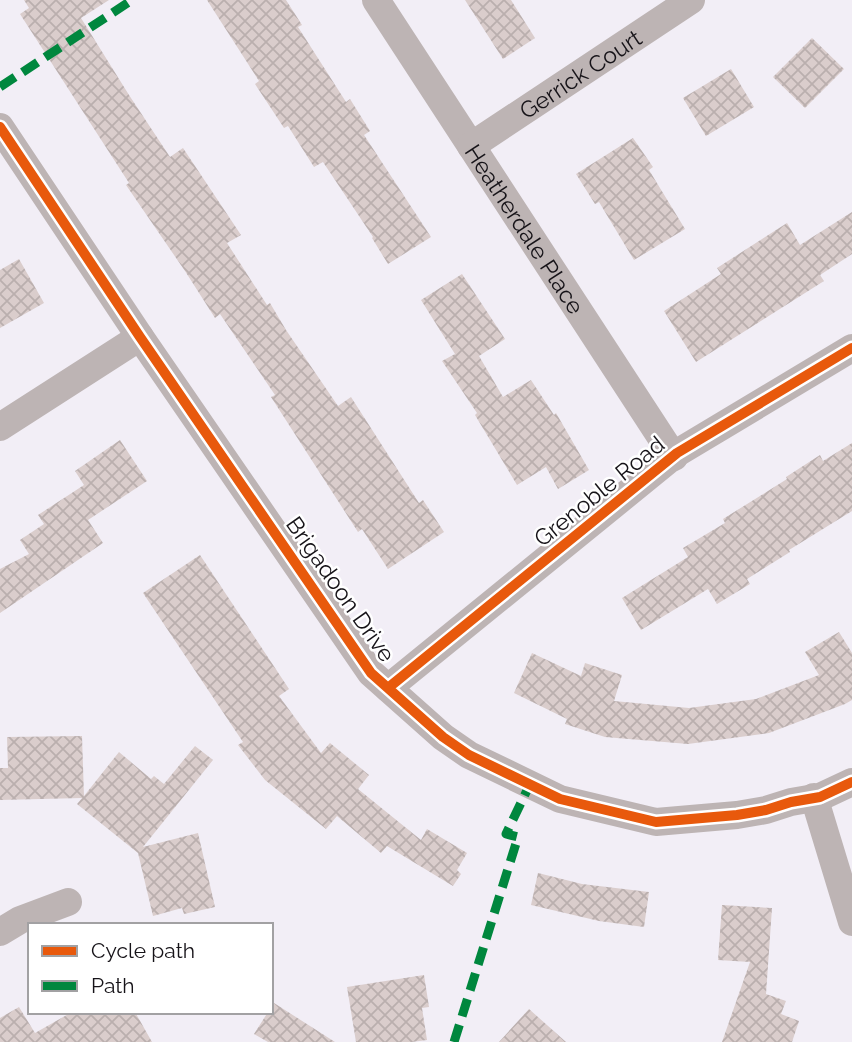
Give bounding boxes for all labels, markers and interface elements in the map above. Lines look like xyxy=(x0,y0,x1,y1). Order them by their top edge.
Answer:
street label: Gerrick Court xyxy=(514,23,647,124)
street label: Heatherdale Place xyxy=(460,139,590,318)
street label: Grenoble Road xyxy=(528,430,670,552)
street label: Brigadoon Drive xyxy=(281,511,401,667)
legend xyxy=(28,923,273,1014)
text: Cycle path xyxy=(91,938,195,963)
text: Path xyxy=(91,973,135,998)

